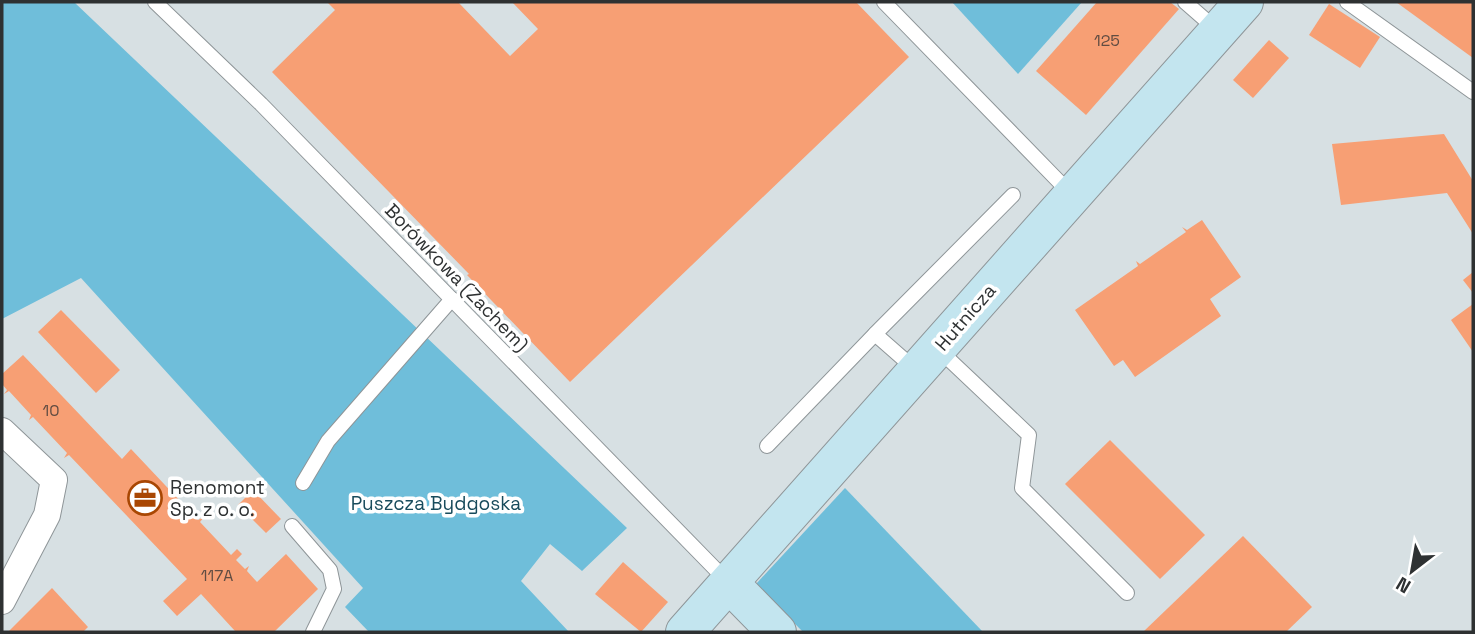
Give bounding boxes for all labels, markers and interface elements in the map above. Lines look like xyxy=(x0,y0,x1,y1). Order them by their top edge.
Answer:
house number: 125 xyxy=(1094,30,1120,51)
street label: Borówkowa (Zachem) xyxy=(379,198,534,357)
street label: Hutnicza xyxy=(929,279,1001,356)
house number: 10 xyxy=(43,400,59,421)
place label: Renomont Sp. z o. o. xyxy=(170,475,265,522)
office icon: Renomont Sp. z o. o. xyxy=(126,479,164,517)
park label: Puszcza Bydgoska xyxy=(351,491,521,516)
north arrow xyxy=(1377,536,1447,606)
house number: 117A xyxy=(201,565,233,586)
text: N xyxy=(1392,571,1415,599)

